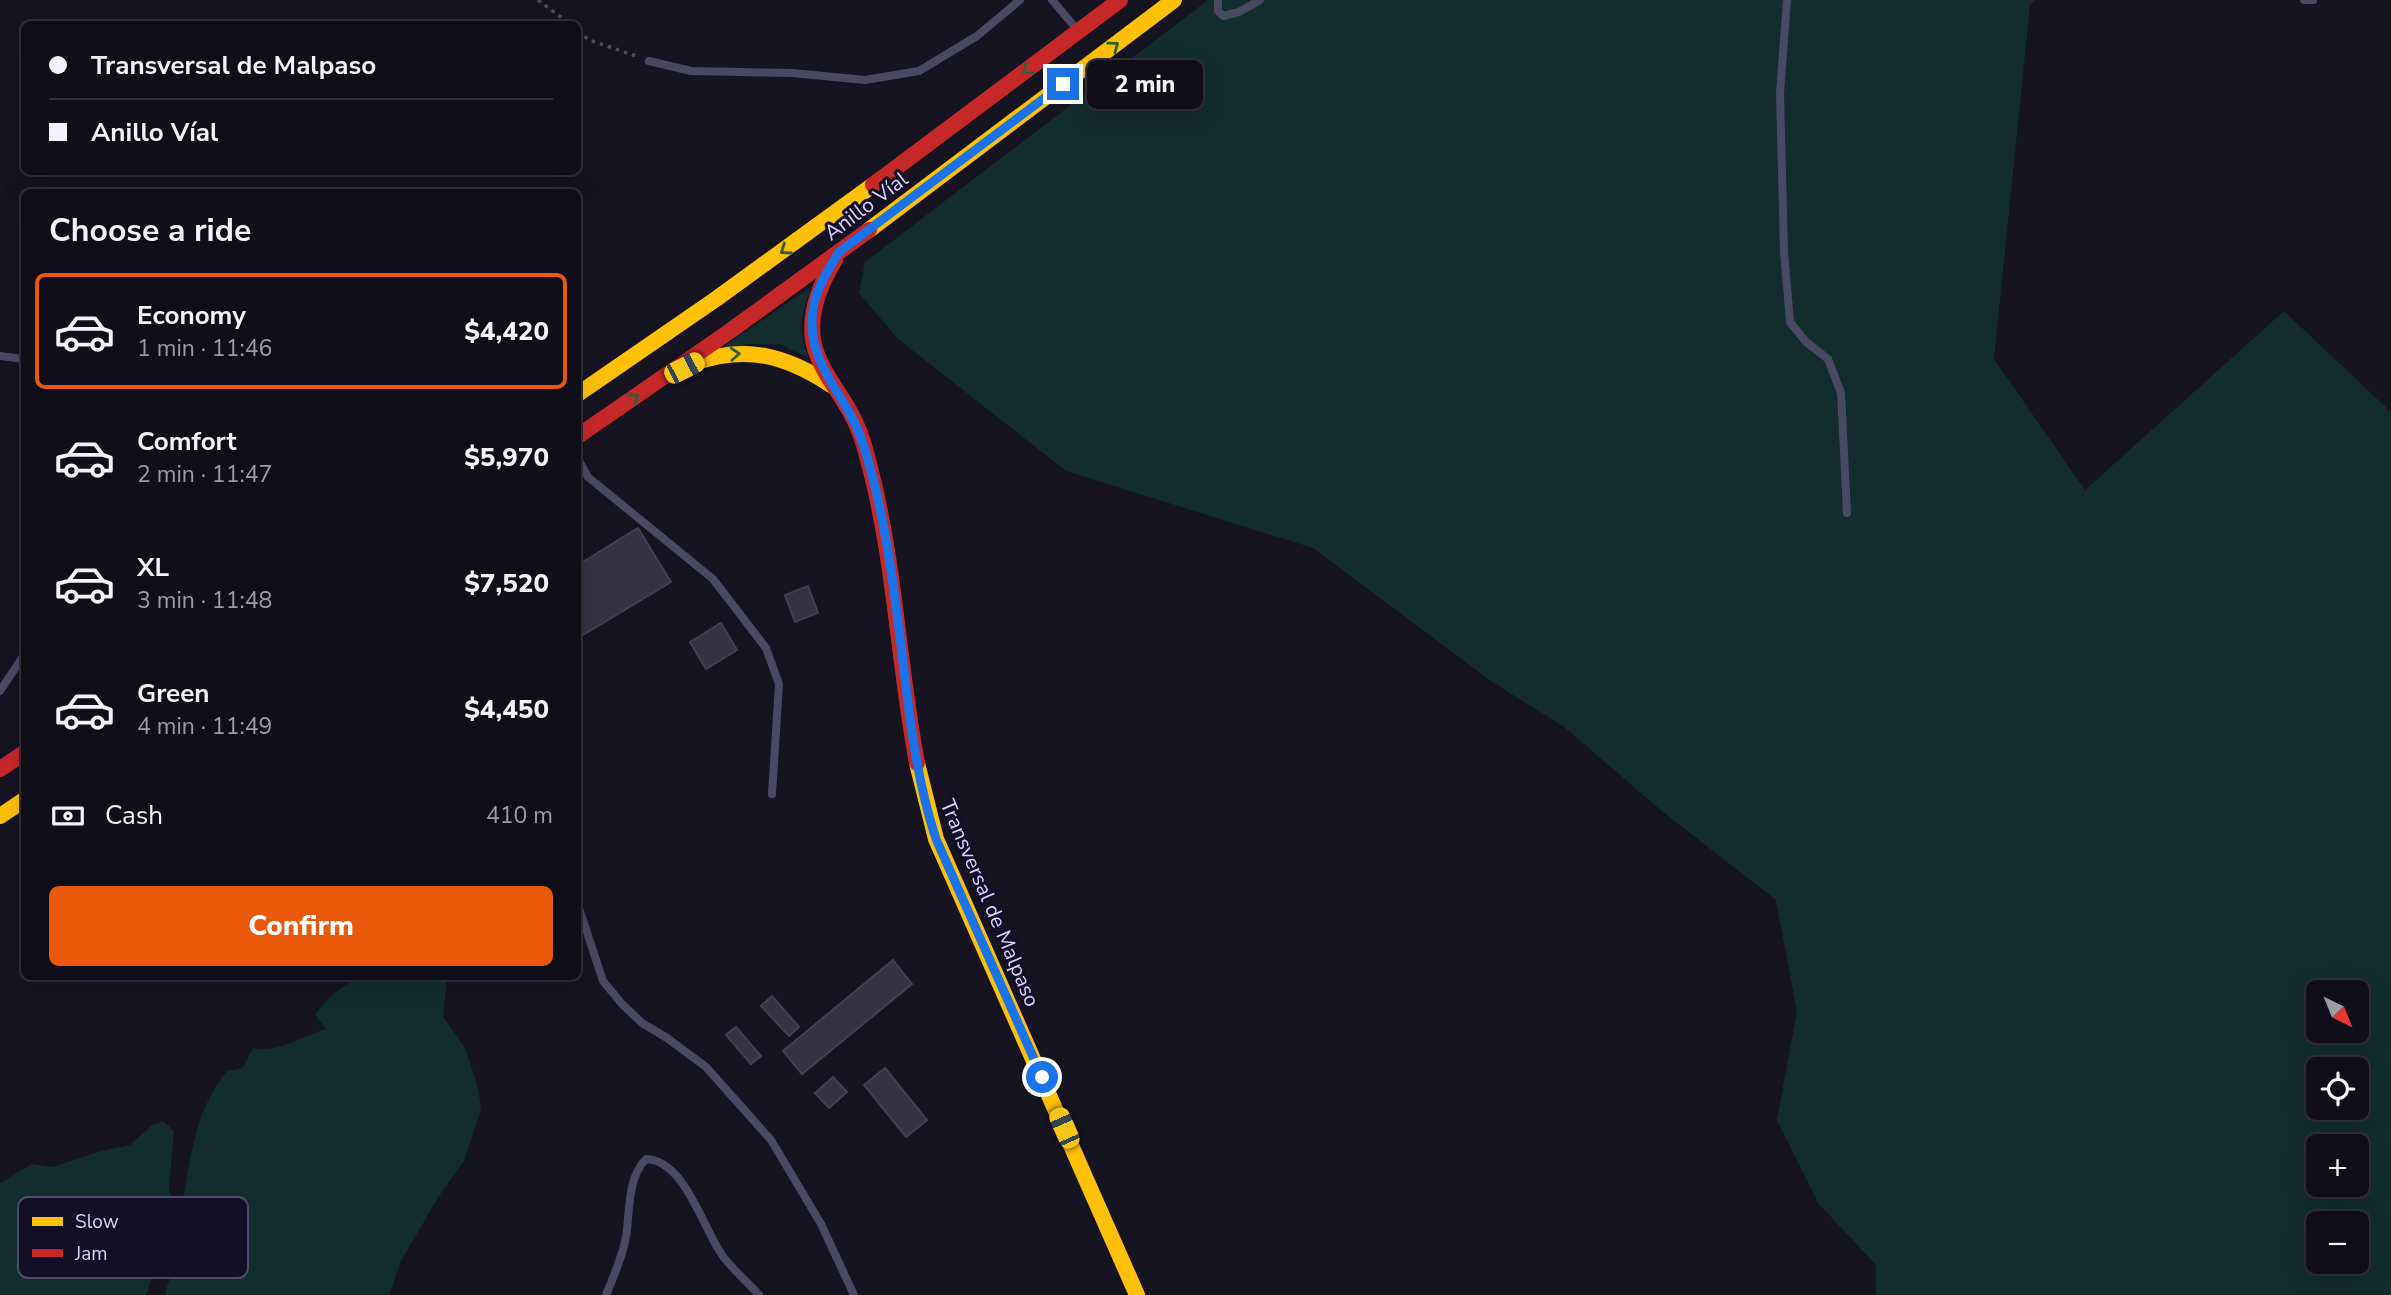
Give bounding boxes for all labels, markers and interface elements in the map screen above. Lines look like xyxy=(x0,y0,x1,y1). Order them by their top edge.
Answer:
one-way arrow xyxy=(1106,41,1118,54)
text: Transversal de Malpaso xyxy=(91,48,376,83)
callout: 2 min xyxy=(1088,60,1203,108)
one-way arrow xyxy=(1022,62,1034,75)
route end xyxy=(1047,68,1079,100)
text: 2 min xyxy=(1115,69,1175,100)
text: Anillo Víal xyxy=(91,115,218,150)
street label: Anillo Víal xyxy=(818,165,914,247)
text: Choose a ride xyxy=(49,209,251,252)
one-way arrow xyxy=(780,242,793,254)
text: Economy xyxy=(137,298,246,333)
icon: car xyxy=(53,300,116,363)
text: $4,420 xyxy=(464,314,549,349)
text: 1 min · 11:46 xyxy=(137,333,272,364)
one-way arrow xyxy=(729,347,740,362)
car xyxy=(661,349,708,387)
one-way arrow xyxy=(627,394,640,407)
text: Comfort xyxy=(137,424,237,459)
icon: car xyxy=(53,426,116,489)
text: $5,970 xyxy=(464,440,549,475)
text: 2 min · 11:47 xyxy=(137,459,272,490)
text: XL xyxy=(137,550,169,585)
icon: car xyxy=(53,552,116,615)
text: $7,520 xyxy=(464,566,549,601)
text: 3 min · 11:48 xyxy=(137,585,272,616)
text: Green xyxy=(137,676,210,711)
icon: car xyxy=(53,678,116,741)
text: $4,450 xyxy=(464,692,549,727)
text: 4 min · 11:49 xyxy=(137,711,272,742)
street label: Transversal de Malpaso xyxy=(934,795,1046,1011)
icon: cash xyxy=(49,797,87,835)
text: Cash xyxy=(105,798,163,833)
text: 410 m xyxy=(486,800,553,831)
button: Confirm xyxy=(49,886,553,966)
north arrow xyxy=(2306,980,2370,1043)
map controls xyxy=(2306,980,2369,1274)
button: locate xyxy=(2306,1057,2369,1120)
route start xyxy=(1026,1061,1058,1093)
car xyxy=(1046,1105,1083,1151)
button: + xyxy=(2306,1134,2369,1197)
legend xyxy=(18,1197,248,1278)
text: Slow xyxy=(75,1209,119,1235)
button: − xyxy=(2306,1211,2369,1274)
text: Jam xyxy=(74,1241,108,1267)

